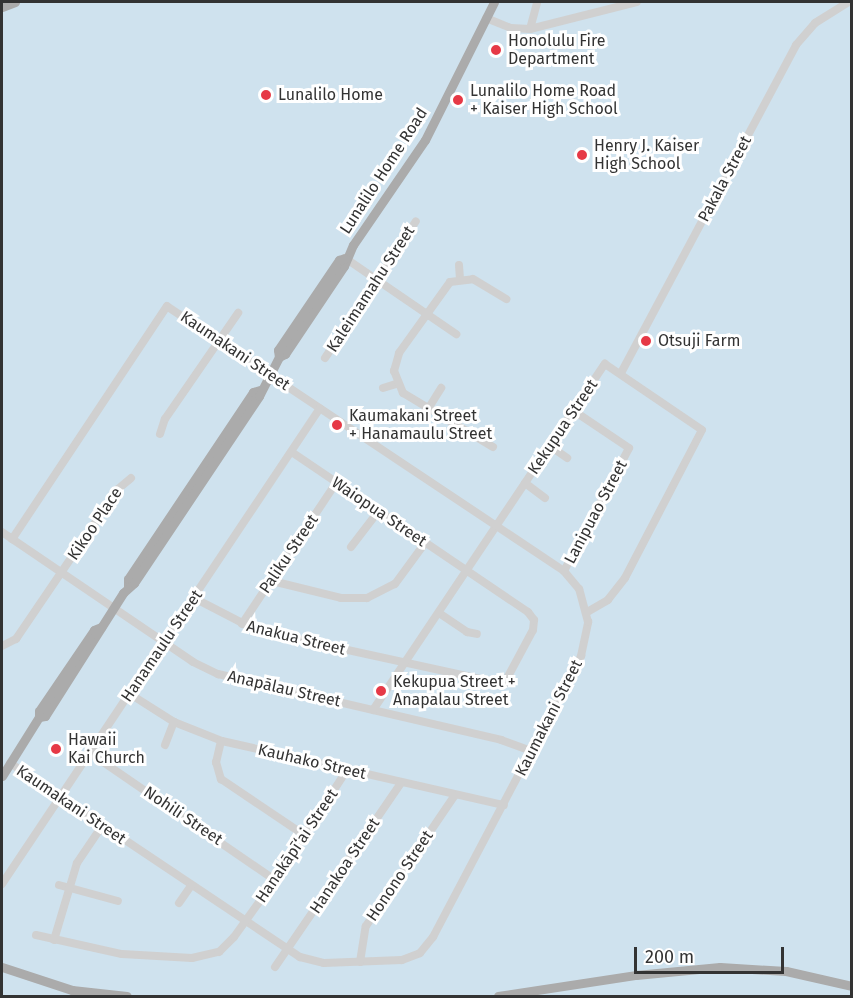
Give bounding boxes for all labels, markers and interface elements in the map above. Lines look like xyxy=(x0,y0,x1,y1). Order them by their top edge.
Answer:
place label: Honolulu Fire Department xyxy=(508,31,605,69)
marker: Honolulu Fire Department xyxy=(489,43,503,57)
place label: Lunalilo Home Road + Kaiser High School xyxy=(470,81,618,119)
place label: Lunalilo Home xyxy=(278,85,383,105)
marker: Lunalilo Home xyxy=(259,88,273,102)
marker: Lunalilo Home Road + Kaiser High School xyxy=(451,93,465,107)
street label: Lunalilo Home Road xyxy=(336,104,432,238)
street label: Pakala Street xyxy=(694,133,756,225)
place label: Henry J. Kaiser High School xyxy=(594,136,699,174)
marker: Henry J. Kaiser High School xyxy=(575,148,589,162)
street label: Kaleimamahu Street xyxy=(323,222,419,356)
street label: Kaumakani Street xyxy=(177,307,293,395)
place label: Otsuji Farm xyxy=(658,331,740,351)
marker: Otsuji Farm xyxy=(639,334,653,348)
street label: Kekupua Street xyxy=(524,376,602,478)
place label: Kaumakani Street + Hanamaulu Street xyxy=(349,406,492,444)
marker: Kaumakani Street + Hanamaulu Street xyxy=(330,418,344,432)
street label: Lanipuao Street xyxy=(561,457,631,567)
street label: Waiopua Street xyxy=(328,473,430,551)
street label: Kikoo Place xyxy=(64,484,126,564)
street label: Paliku Street xyxy=(256,511,322,597)
street label: Hanamaulu Street xyxy=(117,586,207,706)
street label: Anakua Street xyxy=(245,616,347,660)
street label: Kaumakani Street xyxy=(511,657,587,779)
street label: Anapālau Street xyxy=(226,667,342,711)
place label: Kekupua Street + Anapalau Street xyxy=(393,672,516,710)
marker: Kekupua Street + Anapalau Street xyxy=(374,684,388,698)
place label: Hawaii Kai Church xyxy=(68,730,145,768)
street label: Kauhako Street xyxy=(256,740,368,784)
marker: Hawaii Kai Church xyxy=(49,742,63,756)
street label: Kaumakani Street xyxy=(13,761,129,849)
street label: Nohili Street xyxy=(140,783,226,849)
street label: Hanakāpī‘ai Street xyxy=(252,785,342,907)
street label: Hanakoa Street xyxy=(306,815,384,917)
street label: Honono Street xyxy=(363,827,437,925)
scale bar xyxy=(637,935,787,973)
text: 200 m xyxy=(645,946,694,968)

